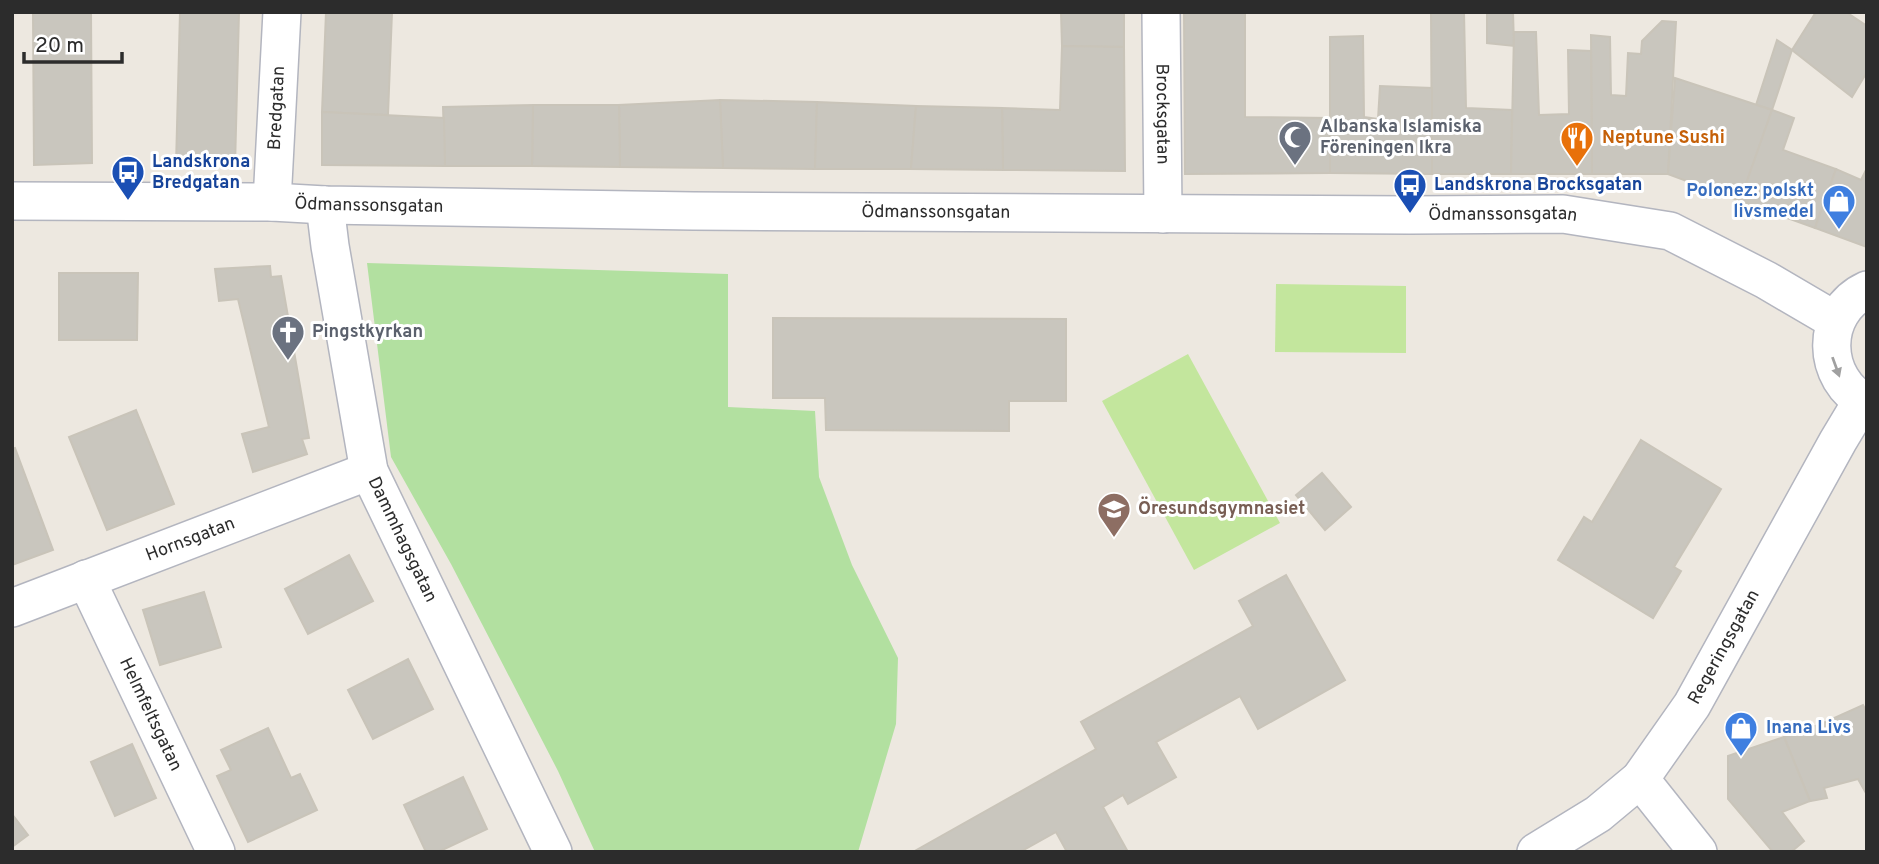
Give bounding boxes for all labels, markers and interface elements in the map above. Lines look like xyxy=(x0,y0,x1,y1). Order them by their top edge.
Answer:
scale bar xyxy=(24,21,122,65)
text: 20 m xyxy=(35,33,84,60)
street label: Brocksgatan xyxy=(1150,63,1174,165)
street label: Bredgatan xyxy=(263,65,291,151)
place label: Albanska Islamiska Föreningen Ikra xyxy=(1320,116,1482,160)
mosque icon: Albanska Islamiska Föreningen Ikra xyxy=(1276,118,1314,167)
restaurant icon: Neptune Sushi xyxy=(1558,119,1596,168)
place label: Neptune Sushi xyxy=(1602,127,1725,150)
place label: Landskrona Bredgatan xyxy=(152,151,250,195)
bus stop icon: Landskrona Bredgatan xyxy=(109,153,147,202)
bus stop icon: Landskrona Brocksgatan xyxy=(1391,166,1429,215)
place label: Landskrona Brocksgatan xyxy=(1434,174,1642,197)
place label: Polonez: polskt livsmedel xyxy=(1686,180,1814,224)
shop icon: Polonez: polskt livsmedel xyxy=(1820,182,1858,231)
street label: Ödmanssonsgatan xyxy=(294,190,444,218)
street label: Ödmanssonsgatan xyxy=(861,198,1011,224)
street label: Ödmanssonsgatan xyxy=(1428,201,1579,228)
church icon: Pingstkyrkan xyxy=(269,313,307,362)
place label: Pingstkyrkan xyxy=(312,321,423,344)
one-way arrow xyxy=(1831,357,1842,378)
street label: Dammhagsgatan xyxy=(362,473,442,606)
school or university icon: Öresundsgymnasiet xyxy=(1095,490,1133,539)
place label: Öresundsgymnasiet xyxy=(1138,496,1305,521)
street label: Hornsgatan xyxy=(142,512,238,567)
street label: Regeringsgatan xyxy=(1683,586,1765,709)
street label: Helmfeltsgatan xyxy=(114,654,187,775)
shop icon: Inana Livs xyxy=(1722,709,1760,758)
place label: Inana Livs xyxy=(1766,717,1851,740)

